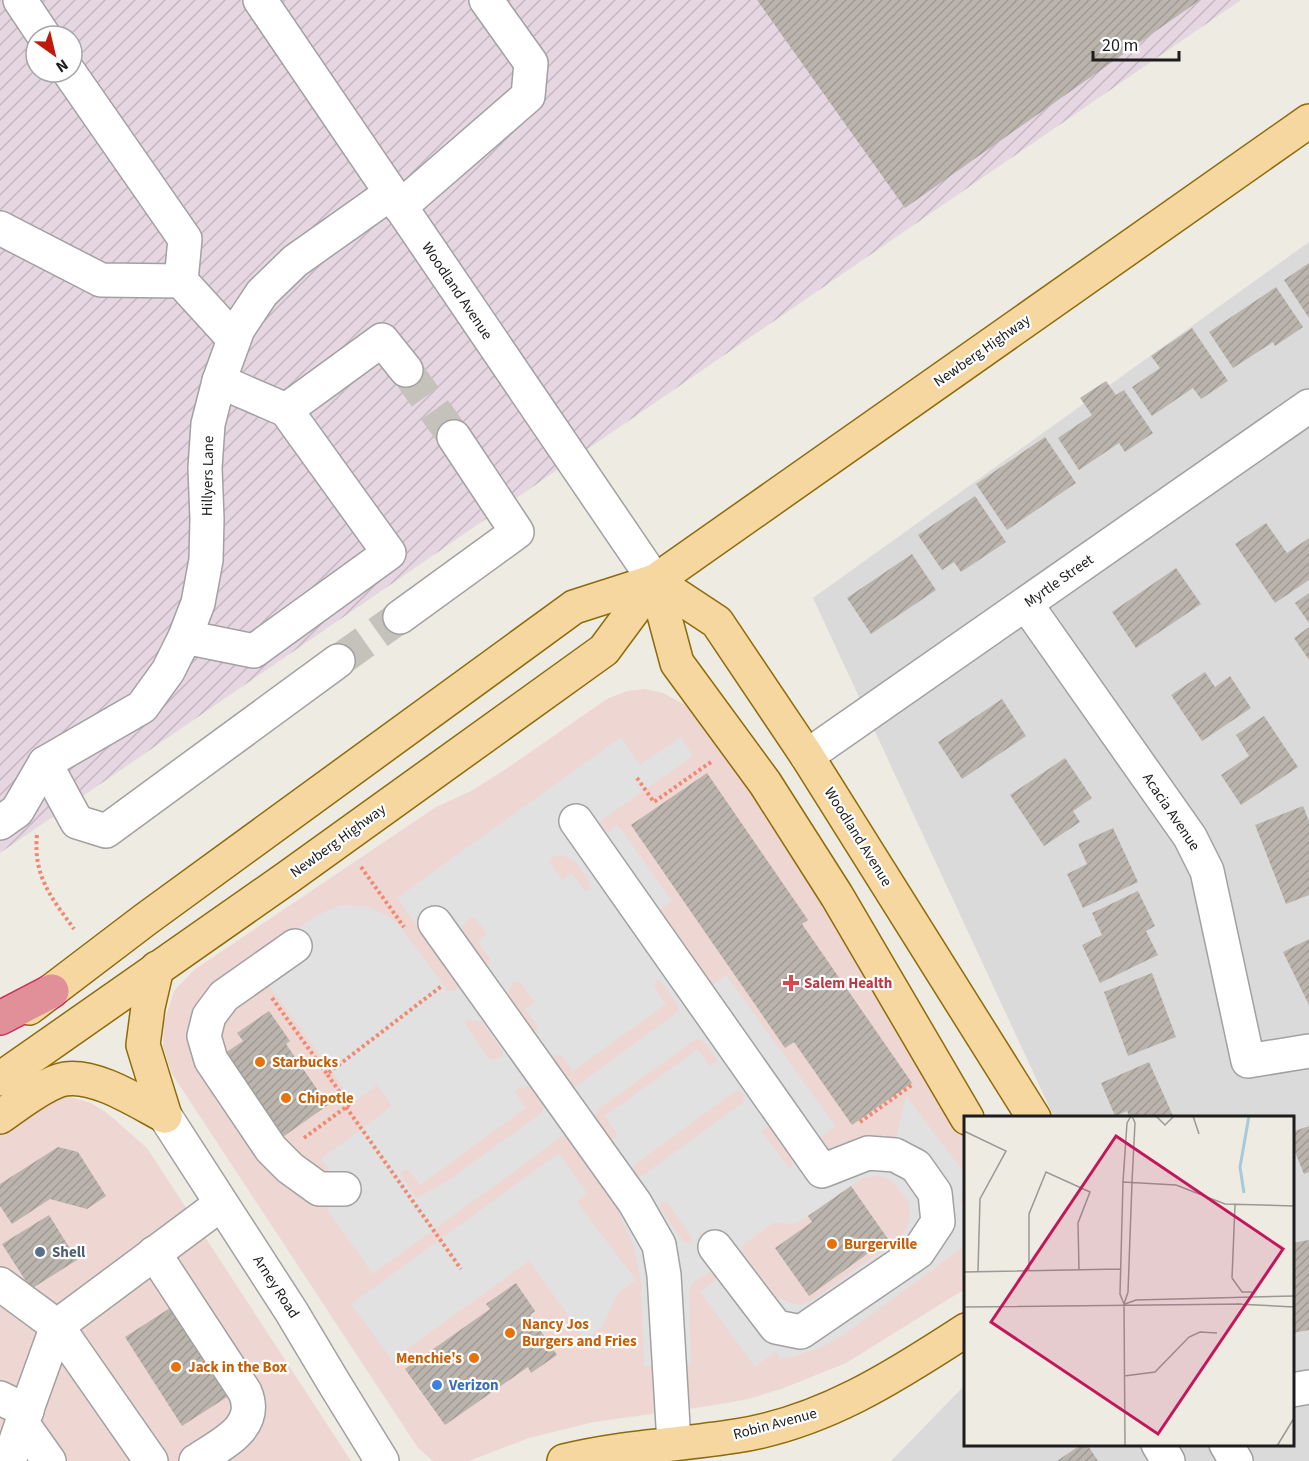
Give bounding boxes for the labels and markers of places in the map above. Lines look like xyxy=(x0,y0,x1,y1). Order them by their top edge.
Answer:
place label: Salem Health xyxy=(804,973,892,994)
marker: Salem Health xyxy=(782,974,800,992)
place label: Starbucks xyxy=(272,1052,339,1073)
marker: Starbucks xyxy=(253,1055,267,1069)
place label: Chipotle xyxy=(298,1088,354,1109)
marker: Chipotle xyxy=(279,1091,293,1105)
place label: Burgerville xyxy=(844,1234,918,1255)
marker: Burgerville xyxy=(825,1237,839,1251)
place label: Shell xyxy=(52,1242,86,1263)
marker: Shell xyxy=(33,1245,47,1259)
place label: Nancy Jos Burgers and Fries xyxy=(522,1314,637,1352)
marker: Nancy Jos Burgers and Fries xyxy=(503,1326,517,1340)
place label: Menchie's xyxy=(396,1348,462,1369)
marker: Menchie's xyxy=(467,1351,481,1365)
place label: Jack in the Box xyxy=(188,1357,288,1378)
marker: Jack in the Box xyxy=(169,1360,183,1374)
place label: Verizon xyxy=(448,1375,499,1396)
marker: Verizon xyxy=(430,1378,444,1392)

